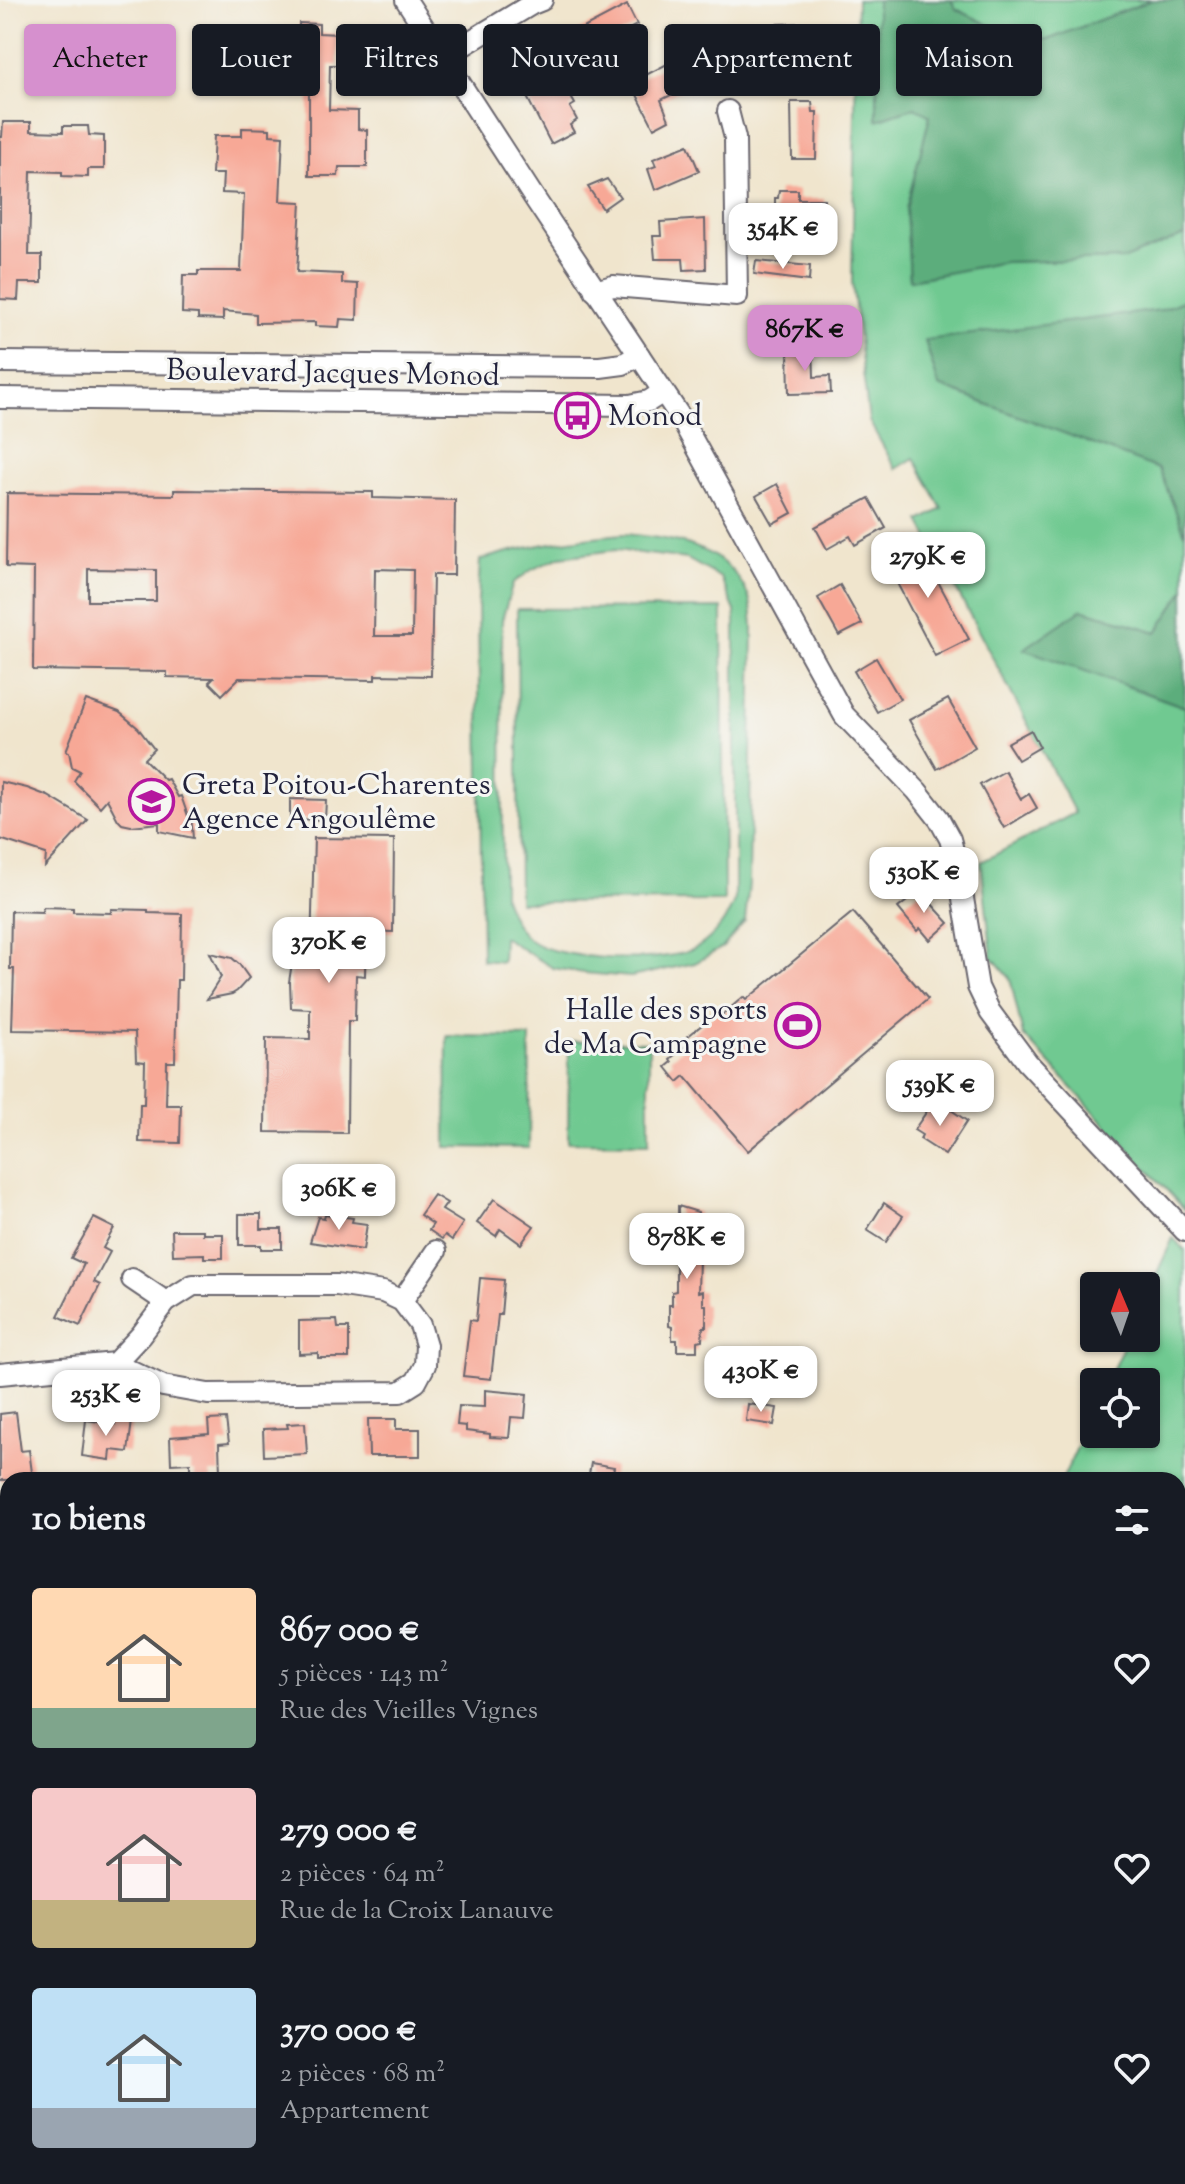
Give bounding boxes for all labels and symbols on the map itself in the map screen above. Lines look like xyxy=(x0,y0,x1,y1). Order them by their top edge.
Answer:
pin: 354K € xyxy=(718,203,848,271)
pin: 867K € xyxy=(740,305,870,373)
street label: Boulevard Jacques Monod xyxy=(166,350,500,399)
bus stop icon: Monod xyxy=(553,391,601,439)
place label: Monod xyxy=(608,396,702,439)
pin: 279K € xyxy=(863,532,993,600)
place label: Greta Poitou-Charentes Agence Angoulême xyxy=(182,765,491,842)
school or university icon: Greta Poitou-Charentes Agence Angoulême xyxy=(127,777,175,825)
pin: 530K € xyxy=(859,847,989,915)
pin: 370K € xyxy=(264,917,394,985)
place label: Halle des sports de Ma Campagne xyxy=(544,990,767,1067)
sports icon: Halle des sports de Ma Campagne xyxy=(774,1002,822,1050)
pin: 539K € xyxy=(875,1060,1005,1128)
pin: 306K € xyxy=(274,1164,404,1232)
pin: 878K € xyxy=(622,1213,752,1281)
north arrow xyxy=(1080,1272,1160,1352)
pin: 430K € xyxy=(696,1346,826,1414)
pin: 253K € xyxy=(41,1370,171,1438)

